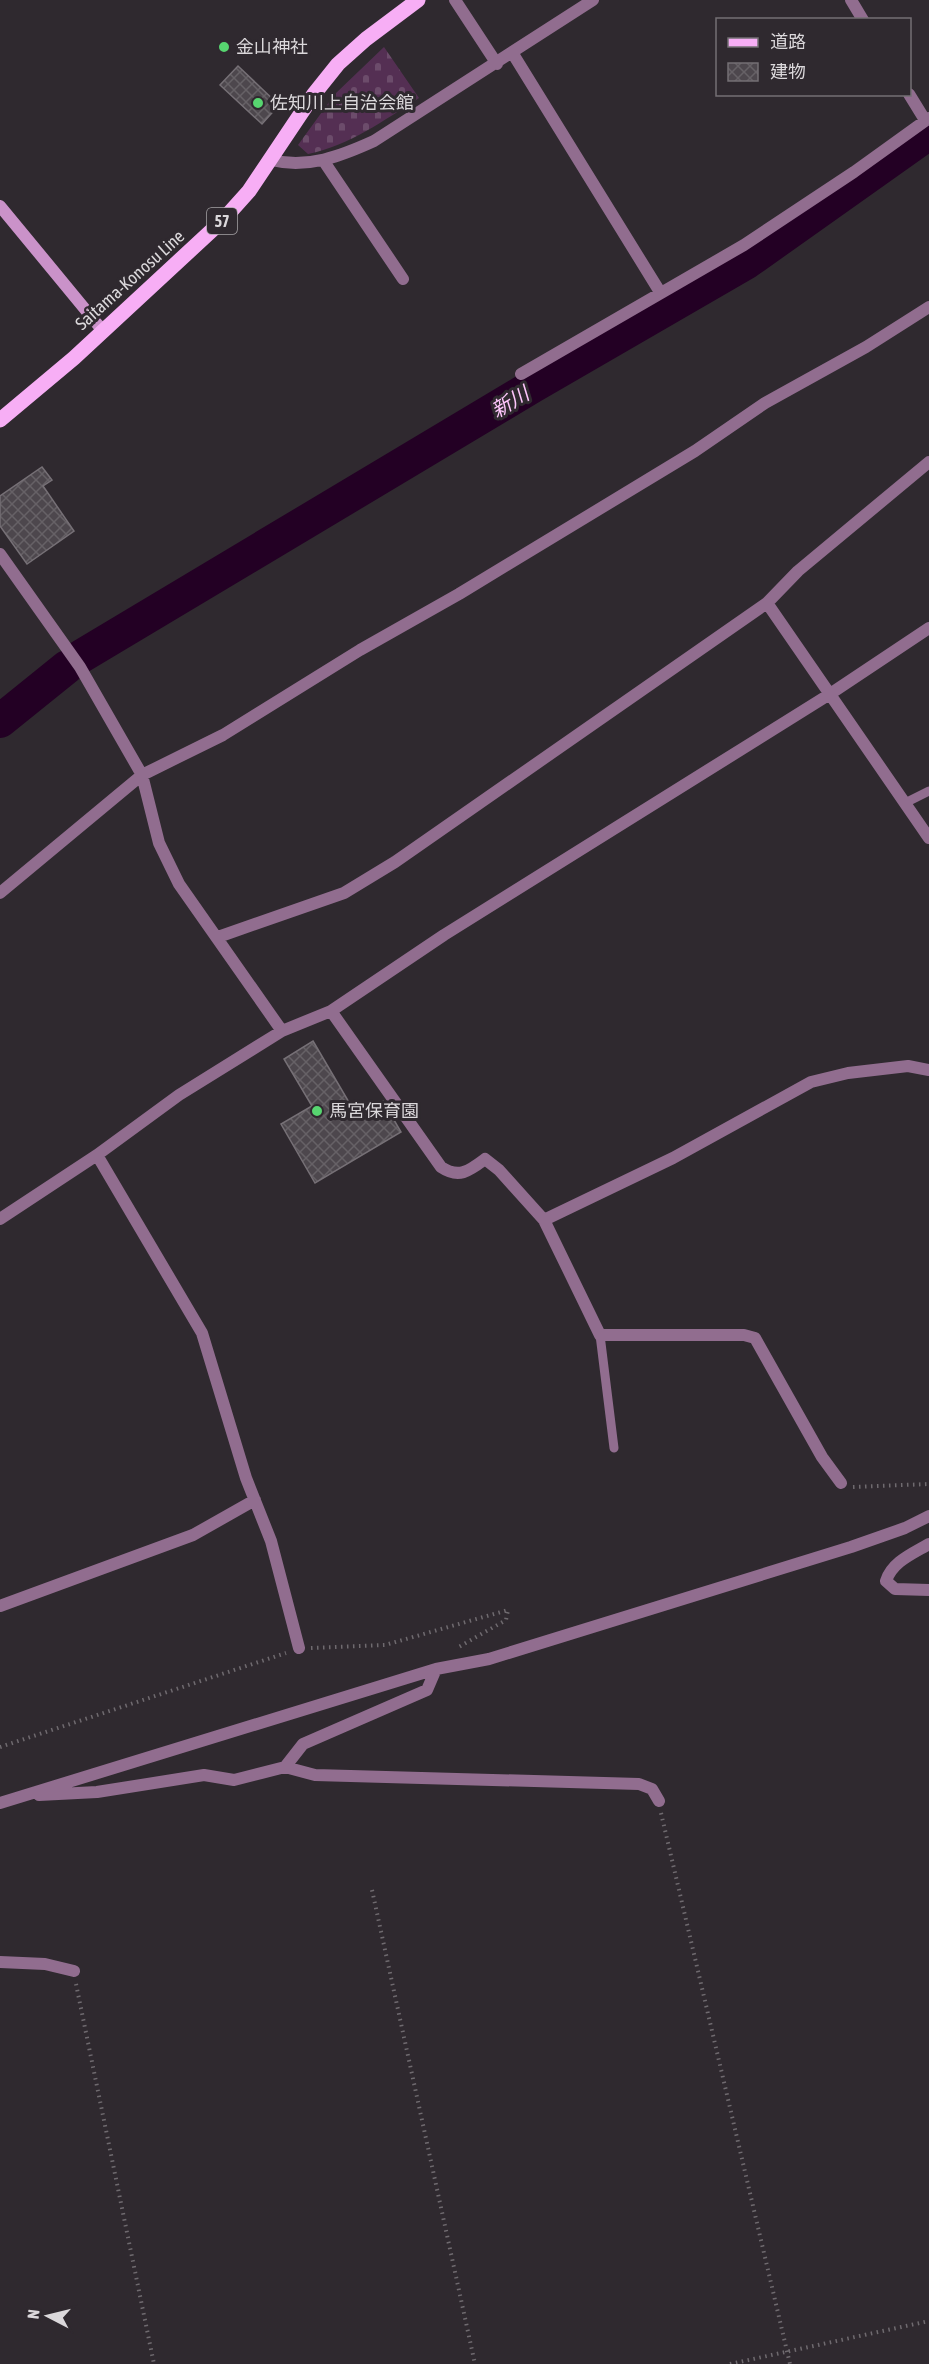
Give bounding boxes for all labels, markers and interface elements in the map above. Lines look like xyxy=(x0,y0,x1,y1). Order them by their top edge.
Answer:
legend xyxy=(716,18,911,96)
text: 道路 xyxy=(770,31,806,52)
place label: 金山神社 xyxy=(236,36,308,57)
marker: 金山神社 xyxy=(217,40,231,54)
text: 建物 xyxy=(770,61,806,82)
place label: 佐知川上自治会館 xyxy=(270,92,414,113)
marker: 佐知川上自治会館 xyxy=(251,96,265,110)
road number: 57 xyxy=(207,208,237,234)
street label: Saitama-Konosu Line xyxy=(71,225,188,334)
water label: 新川 xyxy=(487,380,535,422)
place label: 馬宮保育園 xyxy=(329,1100,419,1121)
marker: 馬宮保育園 xyxy=(310,1104,324,1118)
north arrow xyxy=(18,2286,78,2346)
text: N xyxy=(24,2308,43,2320)

